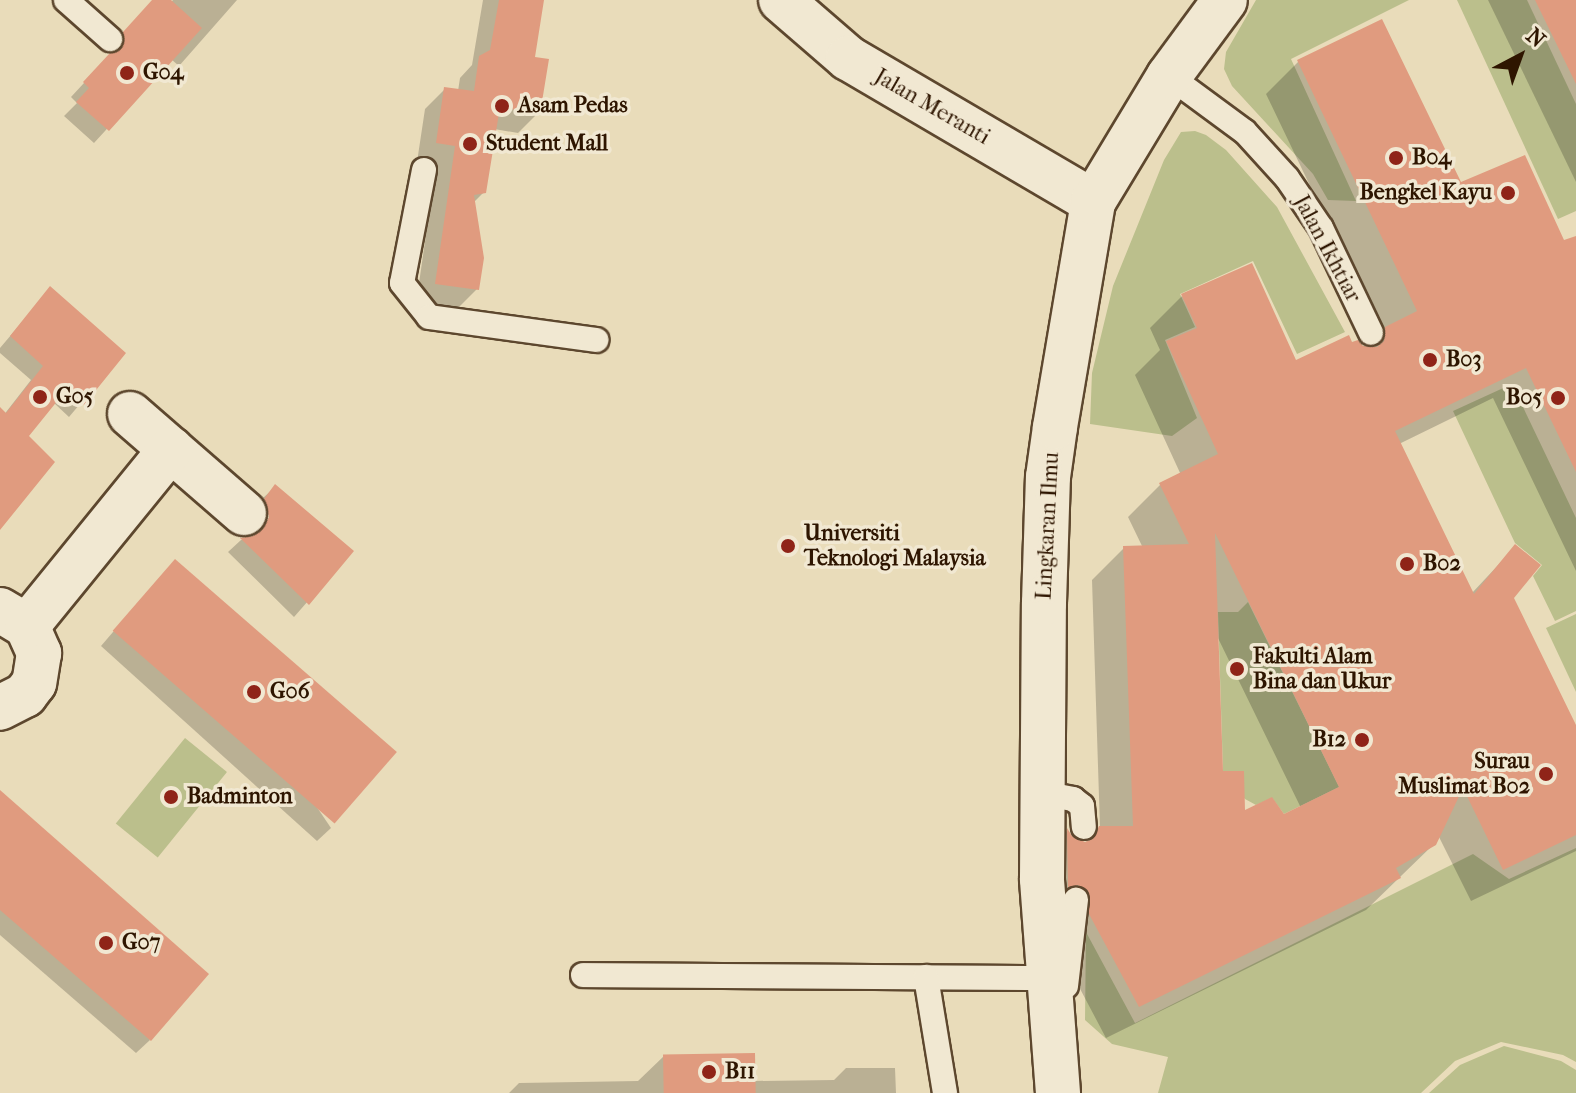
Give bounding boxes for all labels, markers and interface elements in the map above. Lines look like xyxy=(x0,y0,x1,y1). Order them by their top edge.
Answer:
north arrow xyxy=(1480,16,1560,96)
text: N xyxy=(1521,23,1551,53)
place label: G04 xyxy=(143,60,183,86)
street label: Jalan Meranti xyxy=(870,63,994,151)
marker: G04 xyxy=(118,64,136,82)
place label: Asam Pedas xyxy=(518,93,628,119)
marker: Asam Pedas xyxy=(493,97,511,115)
place label: Student Mall xyxy=(486,131,608,157)
marker: Student Mall xyxy=(461,135,479,153)
place label: B04 xyxy=(1412,145,1451,171)
marker: B04 xyxy=(1387,149,1405,167)
place label: Bengkel Kayu xyxy=(1359,180,1492,206)
marker: Bengkel Kayu xyxy=(1499,184,1517,202)
street label: Jalan Ikhtiar xyxy=(1288,191,1366,307)
place label: B03 xyxy=(1446,347,1481,373)
marker: B03 xyxy=(1421,351,1439,369)
place label: G05 xyxy=(56,384,93,410)
place label: B05 xyxy=(1506,385,1542,411)
marker: G05 xyxy=(31,388,49,406)
marker: B05 xyxy=(1549,389,1567,407)
street label: Lingkaran Ilmu xyxy=(1031,451,1065,601)
place label: Universiti Teknologi Malaysia xyxy=(804,520,986,572)
marker: Universiti Teknologi Malaysia xyxy=(779,537,797,555)
place label: B02 xyxy=(1423,551,1461,577)
marker: B02 xyxy=(1398,555,1416,573)
place label: Fakulti Alam Bina dan Ukur xyxy=(1253,643,1391,694)
marker: Fakulti Alam Bina dan Ukur xyxy=(1228,660,1246,678)
place label: G06 xyxy=(270,679,310,705)
marker: G06 xyxy=(245,683,263,701)
place label: B12 xyxy=(1313,727,1346,753)
marker: B12 xyxy=(1353,731,1371,749)
place label: Surau Muslimat B02 xyxy=(1398,748,1530,800)
marker: Surau Muslimat B02 xyxy=(1537,765,1555,783)
place label: Badminton xyxy=(187,784,292,810)
marker: Badminton xyxy=(162,788,180,806)
place label: G07 xyxy=(122,930,160,956)
marker: G07 xyxy=(97,934,115,952)
place label: B11 xyxy=(725,1059,755,1085)
marker: B11 xyxy=(700,1063,718,1081)

